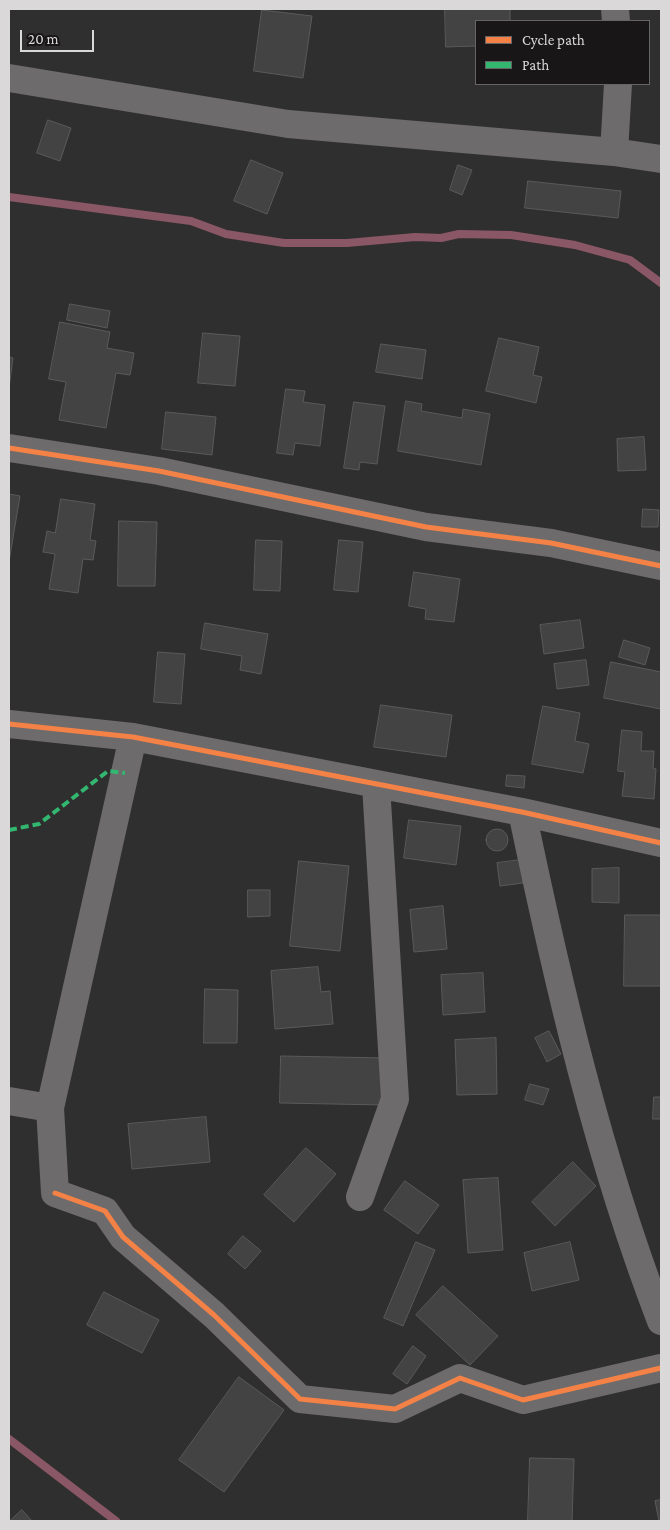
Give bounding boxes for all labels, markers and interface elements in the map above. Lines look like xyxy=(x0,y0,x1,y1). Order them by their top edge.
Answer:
scale bar xyxy=(22,20,96,52)
legend xyxy=(475,20,650,85)
text: 20 m xyxy=(28,31,59,47)
text: Cycle path xyxy=(522,32,585,48)
text: Path xyxy=(522,57,549,73)

